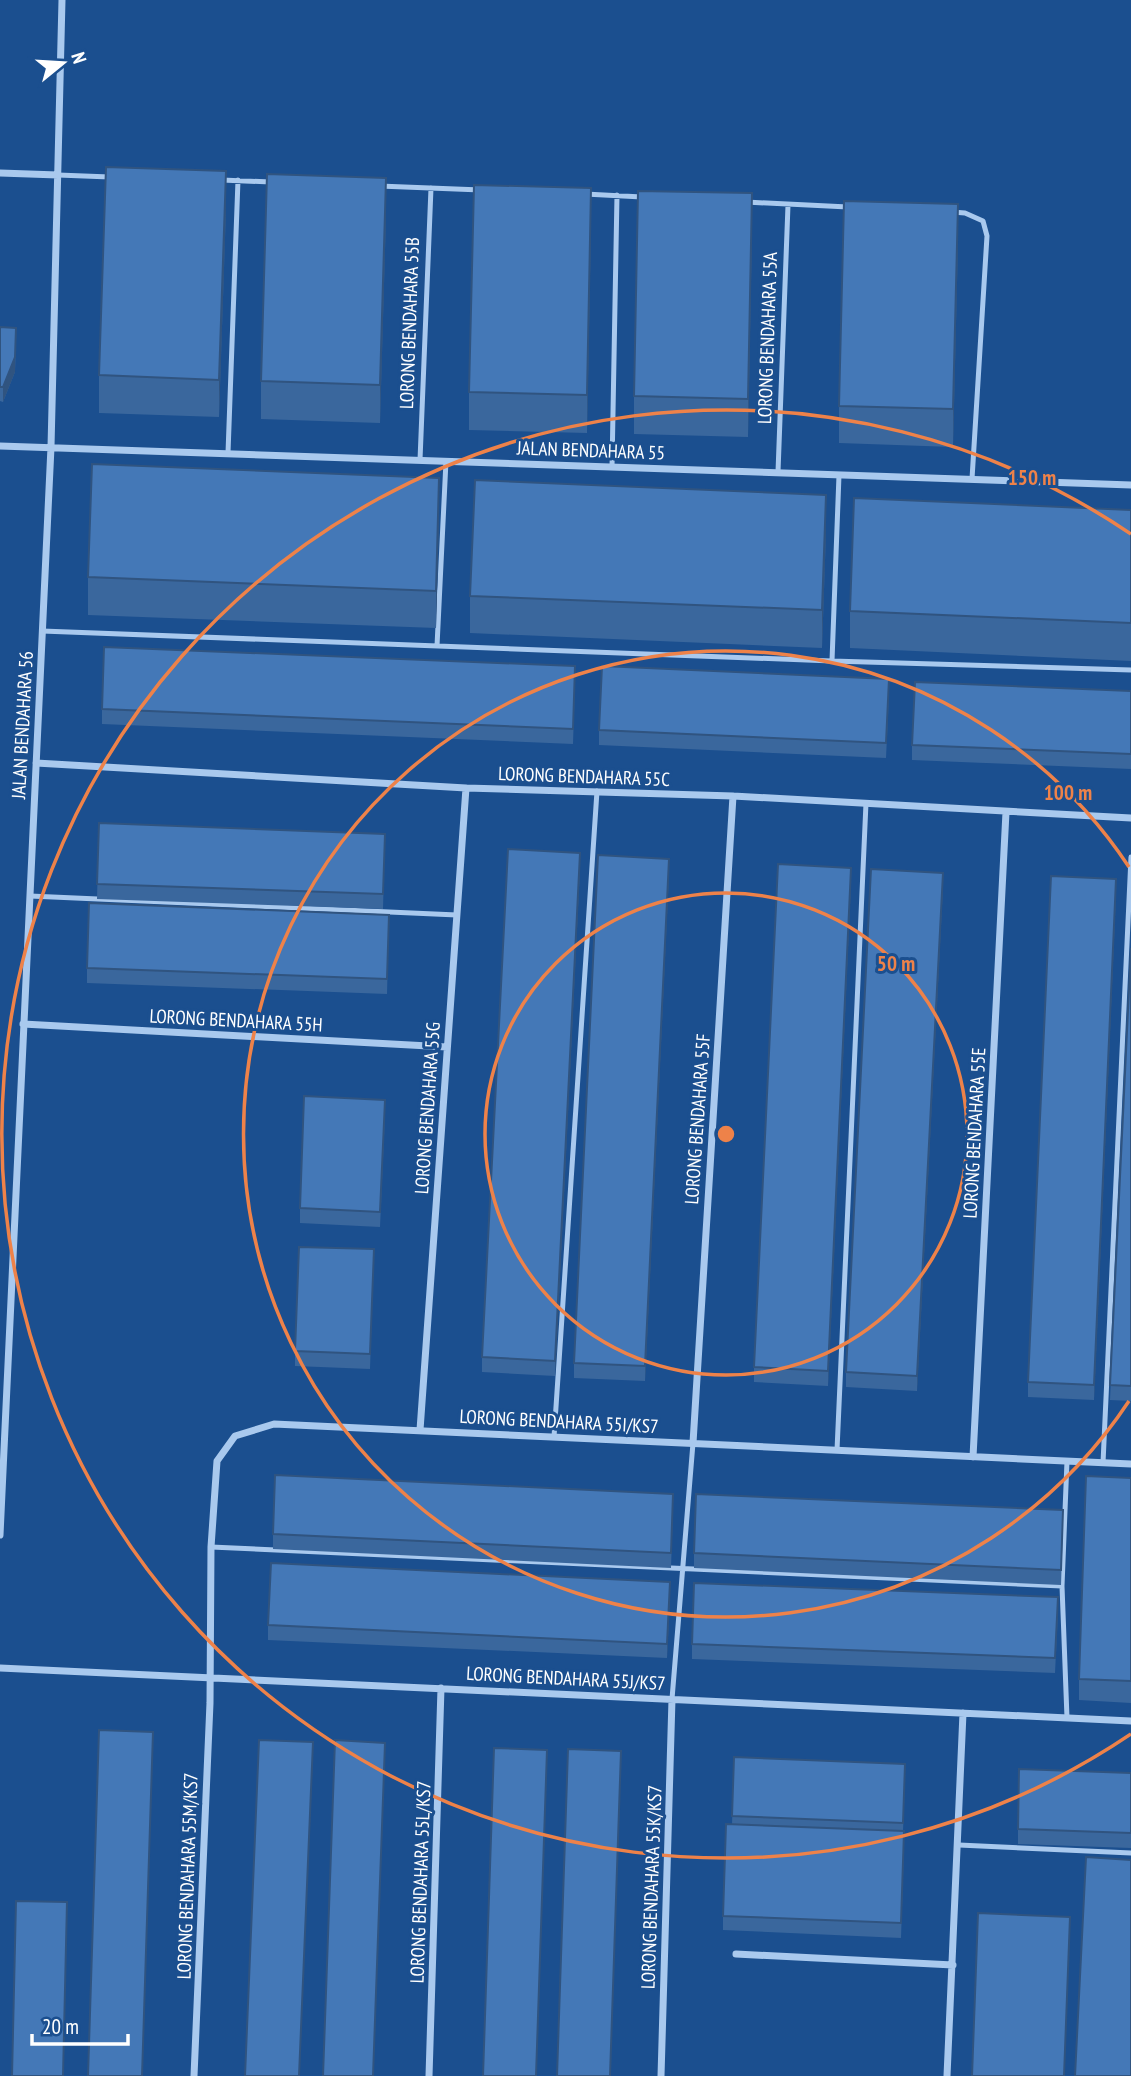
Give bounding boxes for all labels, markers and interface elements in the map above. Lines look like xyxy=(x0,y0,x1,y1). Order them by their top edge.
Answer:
north arrow xyxy=(28,28,98,98)
text: N xyxy=(66,49,92,66)
street label: LORONG BENDAHARA 55B xyxy=(394,237,424,409)
street label: LORONG BENDAHARA 55A xyxy=(752,252,782,424)
street label: JALAN BENDAHARA 55 xyxy=(516,435,665,465)
text: 150 m xyxy=(1008,464,1056,491)
street label: JALAN BENDAHARA 56 xyxy=(6,650,38,801)
street label: LORONG BENDAHARA 55C xyxy=(498,761,671,791)
text: 100 m xyxy=(1044,779,1092,806)
text: 50 m xyxy=(877,950,915,977)
street label: LORONG BENDAHARA 55H xyxy=(149,1003,323,1037)
street label: LORONG BENDAHARA 55G xyxy=(409,1021,445,1195)
street label: LORONG BENDAHARA 55F xyxy=(679,1033,715,1205)
street label: LORONG BENDAHARA 55E xyxy=(958,1047,990,1219)
centre of rings xyxy=(714,1122,738,1146)
street label: LORONG BENDAHARA 55I/KS7 xyxy=(459,1404,659,1438)
street label: LORONG BENDAHARA 55J/KS7 xyxy=(466,1661,666,1695)
street label: LORONG BENDAHARA 55M/KS7 xyxy=(171,1772,203,1980)
street label: LORONG BENDAHARA 55L/KS7 xyxy=(404,1780,436,1984)
street label: LORONG BENDAHARA 55K/KS7 xyxy=(635,1785,667,1989)
scale bar xyxy=(32,2002,128,2046)
text: 20 m xyxy=(42,2013,79,2040)

